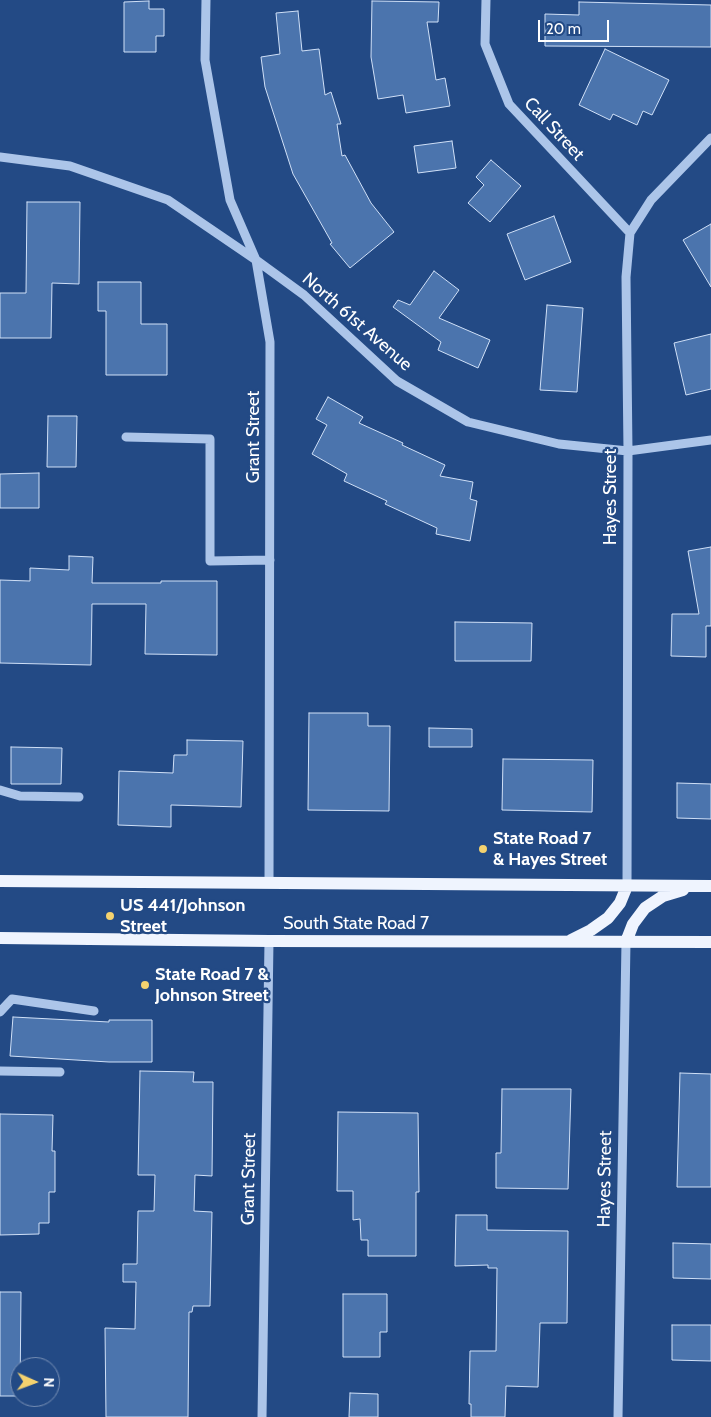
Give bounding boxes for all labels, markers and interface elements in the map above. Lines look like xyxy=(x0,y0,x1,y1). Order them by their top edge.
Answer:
scale bar xyxy=(541,10,612,42)
text: 20 m xyxy=(546,20,581,38)
street label: Call Street xyxy=(519,93,589,165)
street label: North 61st Avenue xyxy=(298,268,416,376)
street label: Grant Street xyxy=(243,391,265,483)
street label: Hayes Street xyxy=(600,449,622,545)
place label: State Road 7 & Hayes Street xyxy=(493,828,607,871)
marker: State Road 7 & Hayes Street xyxy=(477,843,489,855)
place label: US 441/Johnson Street xyxy=(120,895,245,938)
marker: US 441/Johnson Street xyxy=(104,910,116,922)
street label: South State Road 7 xyxy=(283,913,429,935)
place label: State Road 7 & Johnson Street xyxy=(155,964,269,1006)
marker: State Road 7 & Johnson Street xyxy=(139,979,151,991)
street label: Hayes Street xyxy=(593,1130,617,1228)
street label: Grant Street xyxy=(237,1133,261,1225)
north arrow xyxy=(10,1357,60,1407)
text: N xyxy=(40,1377,58,1388)

